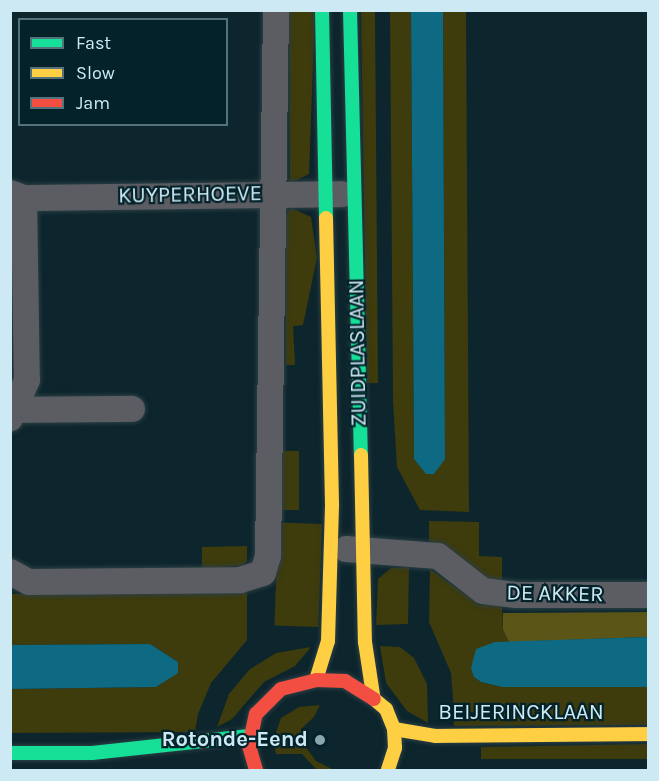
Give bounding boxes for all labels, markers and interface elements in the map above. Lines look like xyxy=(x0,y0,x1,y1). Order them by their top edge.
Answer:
legend xyxy=(18,18,228,126)
text: Fast xyxy=(76,32,111,54)
text: Slow xyxy=(76,62,115,84)
text: Jam xyxy=(76,92,110,114)
street label: KUYPERHOEVE xyxy=(118,181,262,209)
street label: ZUIDPLASLAAN xyxy=(344,279,372,427)
street label: DE AKKER xyxy=(506,580,604,608)
street label: BEIJERINCKLAAN xyxy=(438,700,604,726)
place label: Rotonde-Eend xyxy=(161,727,308,753)
marker: Rotonde-Eend xyxy=(313,733,327,747)

